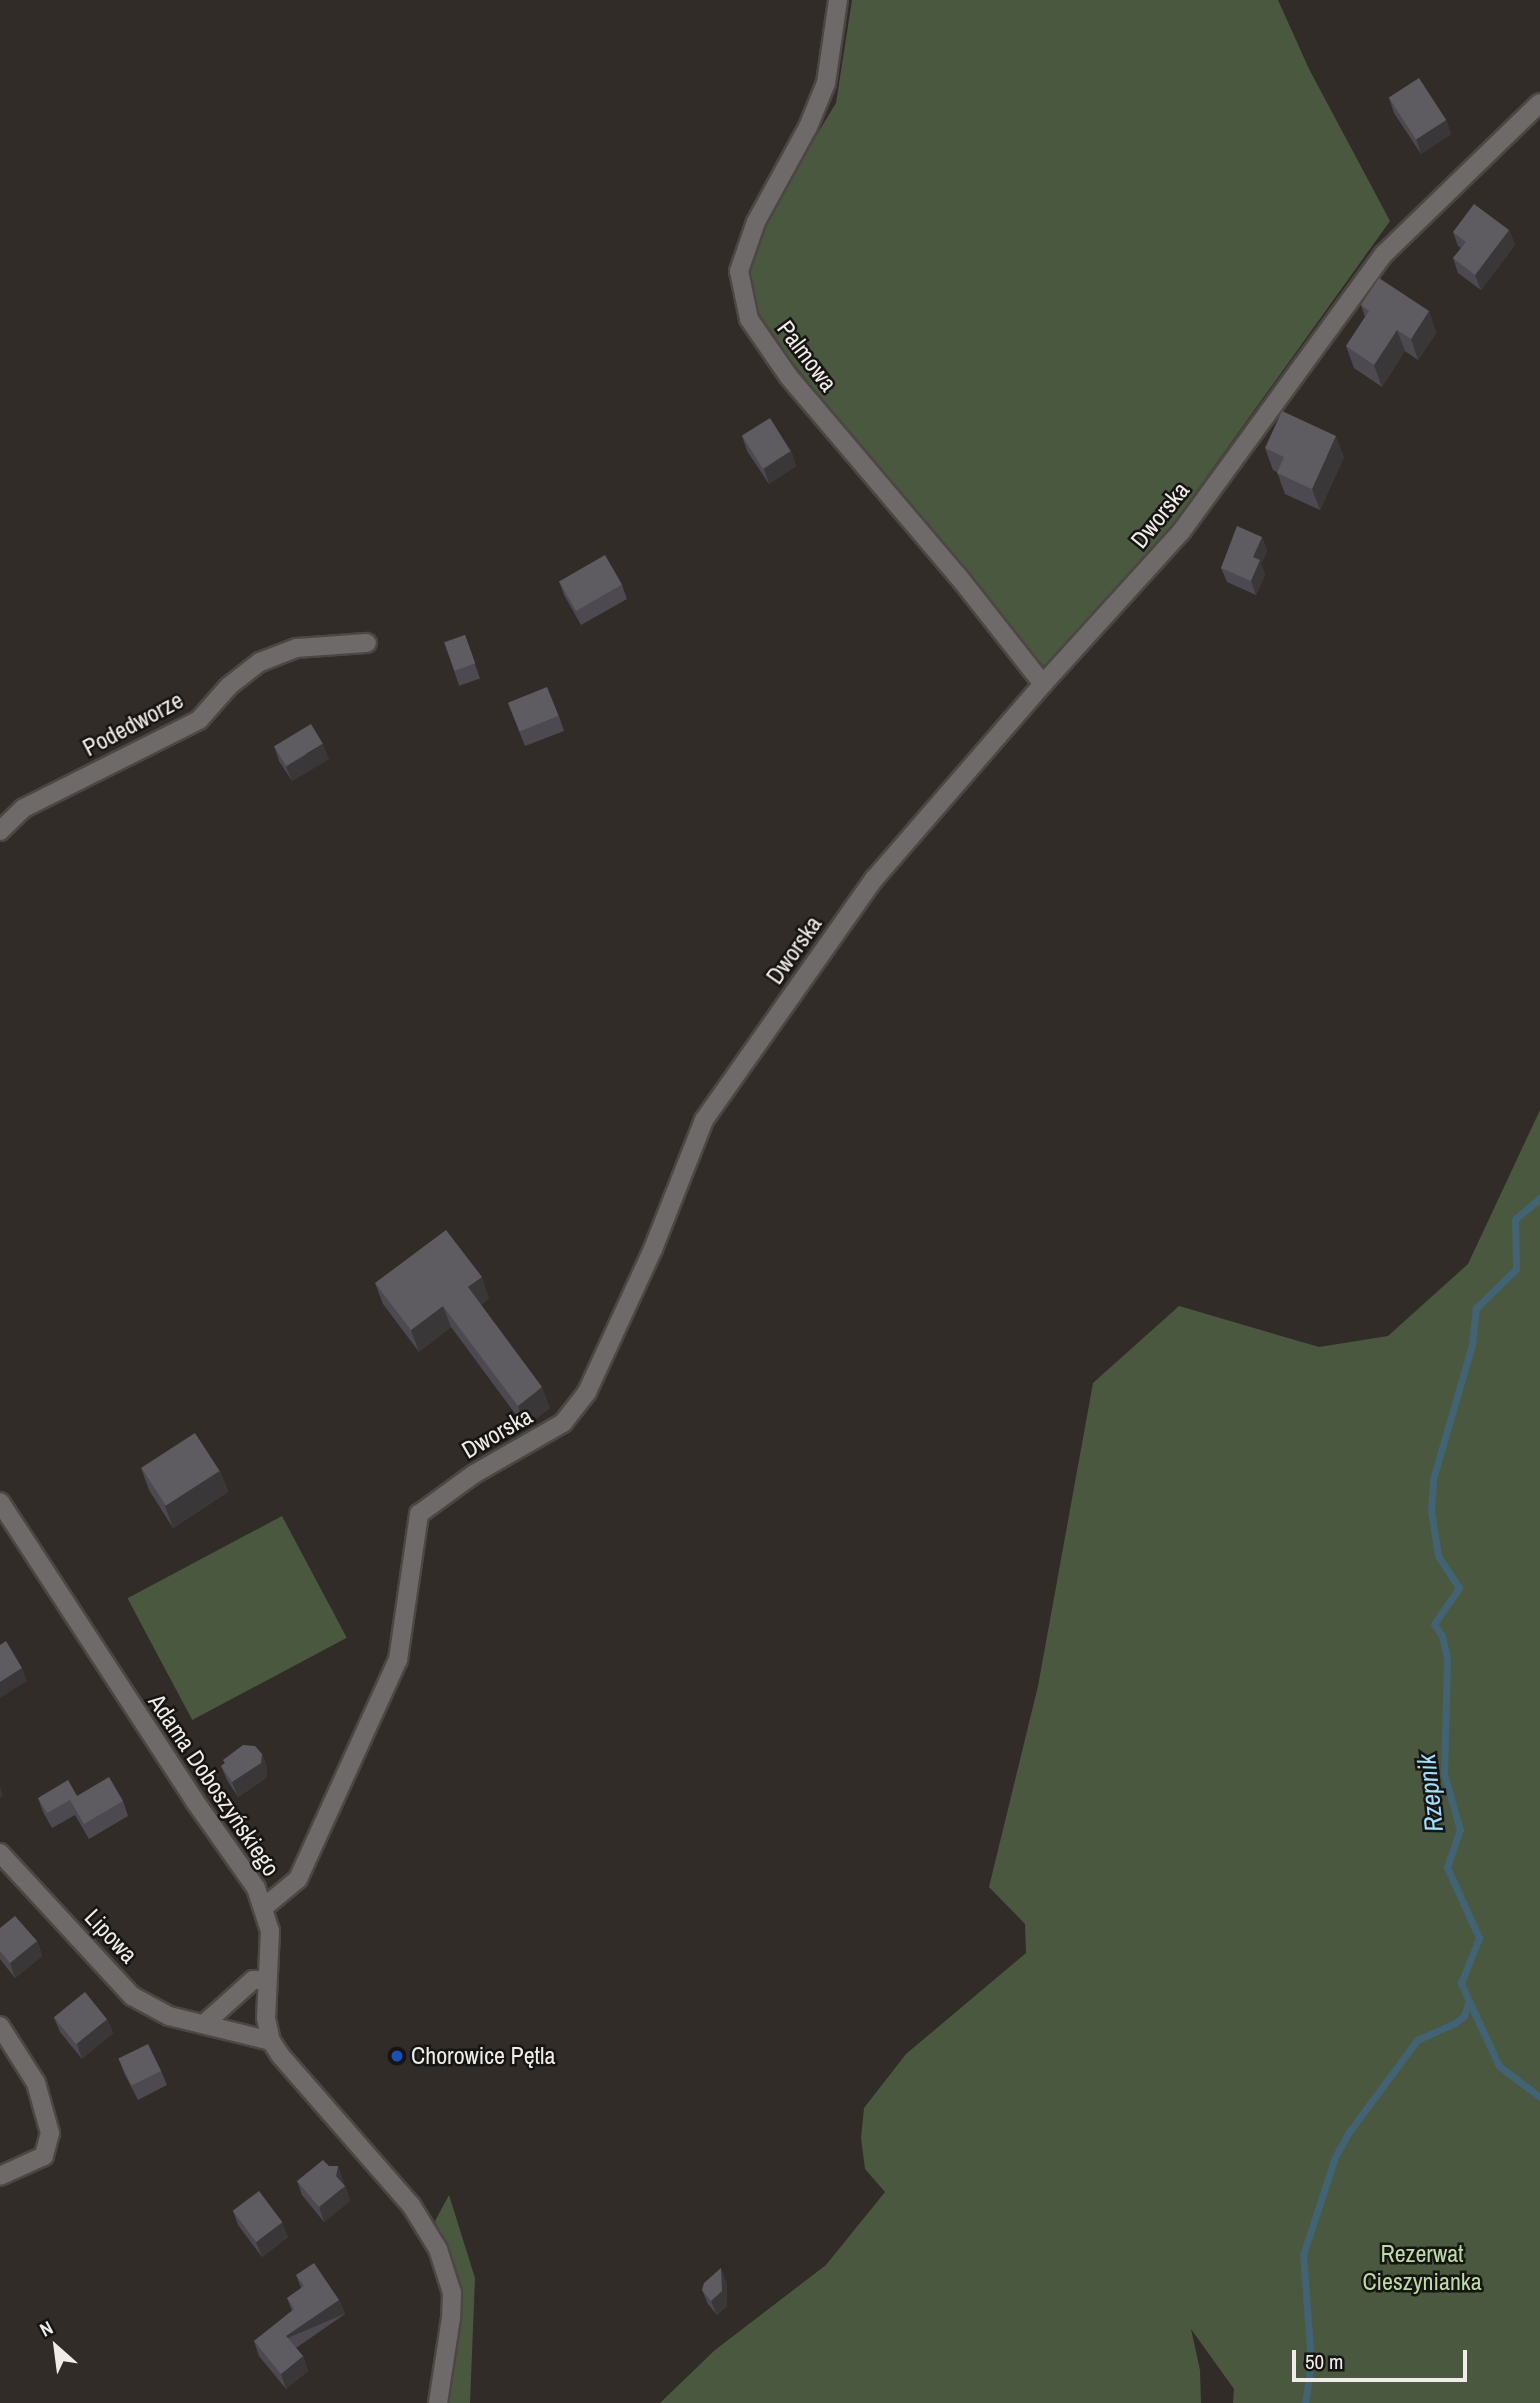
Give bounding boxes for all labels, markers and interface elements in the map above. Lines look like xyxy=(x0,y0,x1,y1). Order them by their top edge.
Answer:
street label: Palmowa xyxy=(771,315,843,397)
street label: Dworska xyxy=(1125,476,1195,554)
street label: Podedworze xyxy=(78,686,188,762)
street label: Dworska xyxy=(760,910,828,990)
street label: Dworska xyxy=(457,1401,537,1465)
street label: Adama Doboszyńskiego xyxy=(142,1689,286,1881)
water label: Rzepnik xyxy=(1410,1752,1450,1834)
street label: Lipowa xyxy=(79,1903,143,1969)
place label: Chorowice Pętla xyxy=(411,2042,555,2070)
marker: Chorowice Pętla xyxy=(389,2048,405,2064)
park label: Rezerwat Cieszynianka xyxy=(1362,2240,1482,2296)
north arrow xyxy=(21,2312,91,2382)
text: N xyxy=(35,2314,57,2343)
scale bar xyxy=(1295,2336,1470,2380)
text: 50 m xyxy=(1305,2347,1343,2376)

